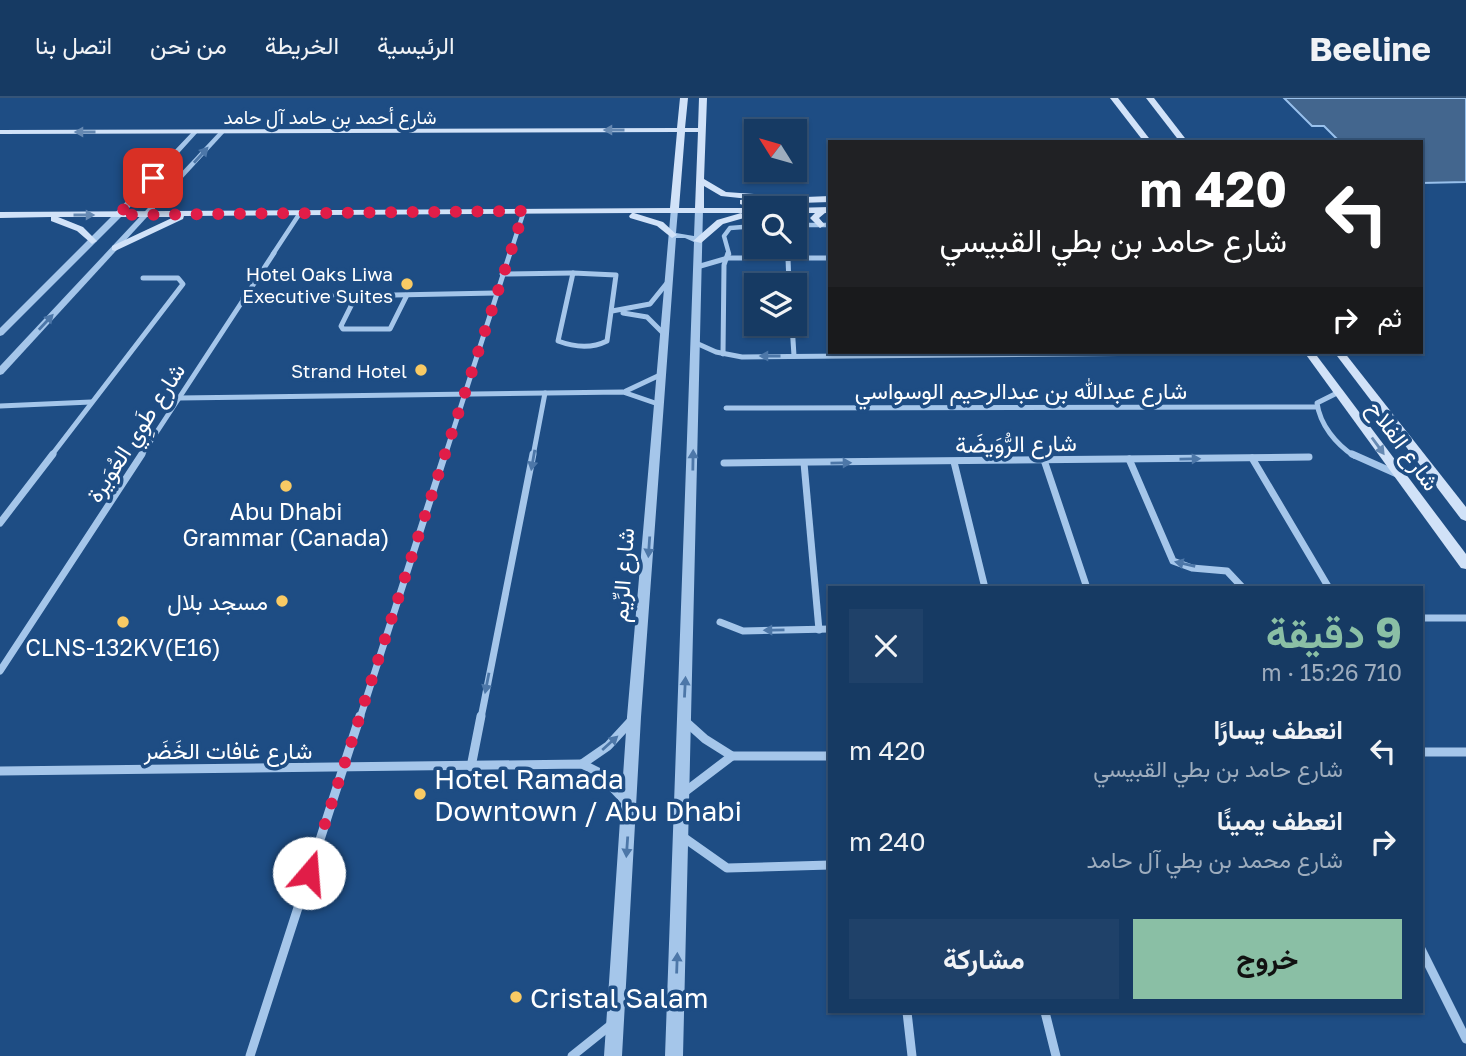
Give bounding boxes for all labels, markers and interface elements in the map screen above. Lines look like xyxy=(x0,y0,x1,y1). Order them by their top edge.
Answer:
text: Beeline xyxy=(1309,29,1431,68)
text: اتصل بنا xyxy=(35,30,112,59)
text: من نحن xyxy=(150,30,227,59)
text: الخريطة xyxy=(265,30,339,59)
text: الرئيسية xyxy=(377,30,455,59)
street label: شارع أحمد بن حامد آل حامد xyxy=(223,105,437,130)
north arrow xyxy=(744,119,807,182)
map controls xyxy=(744,119,807,336)
one-way arrow xyxy=(602,124,624,136)
one-way arrow xyxy=(73,126,95,138)
one-way arrow xyxy=(193,146,209,164)
pin xyxy=(123,148,183,208)
icon: arrive xyxy=(134,159,172,197)
text: 420 m xyxy=(1139,159,1287,218)
icon: left xyxy=(1311,168,1402,259)
button: search xyxy=(744,196,807,259)
one-way arrow xyxy=(73,209,95,221)
text: شارع حامد بن بطي القبيسي xyxy=(939,221,1287,259)
place label: Hotel Oaks Liwa Executive Suites xyxy=(242,262,393,307)
button: layers xyxy=(744,273,807,336)
marker: Hotel Oaks Liwa Executive Suites xyxy=(399,276,415,292)
icon: right xyxy=(1326,301,1364,339)
text: ثم xyxy=(1378,302,1402,333)
one-way arrow xyxy=(38,314,54,331)
one-way arrow xyxy=(759,351,781,362)
street label: شارع طَوِي العُوَيرة xyxy=(80,357,195,510)
place label: Strand Hotel xyxy=(291,359,407,382)
marker: Strand Hotel xyxy=(413,362,429,378)
street label: شارع عبدالله بن عبدالرحيم الوسواسي xyxy=(855,376,1187,410)
street label: شارع الفلاح xyxy=(1359,394,1446,497)
street label: شارع الرُّوَيضَة xyxy=(955,428,1077,461)
one-way arrow xyxy=(1371,437,1385,455)
one-way arrow xyxy=(687,448,699,470)
one-way arrow xyxy=(527,449,538,471)
one-way arrow xyxy=(1180,453,1202,464)
one-way arrow xyxy=(831,457,853,469)
marker: Abu Dhabi Grammar (Canada) xyxy=(278,478,294,494)
place label: Abu Dhabi Grammar (Canada) xyxy=(183,497,389,551)
street label: شارع الرِّيم xyxy=(605,527,642,623)
one-way arrow xyxy=(643,536,654,558)
one-way arrow xyxy=(1174,559,1196,570)
place label: مسجد بلال xyxy=(167,587,268,617)
marker: مسجد بلال xyxy=(274,593,290,609)
text: 9 دقيقة xyxy=(1266,607,1402,657)
button: close xyxy=(849,609,923,683)
marker: CLNS-132KV(E16) xyxy=(115,614,131,630)
one-way arrow xyxy=(763,625,785,636)
place label: CLNS-132KV(E16) xyxy=(25,633,221,661)
text: 710 m · 15:26 xyxy=(1261,658,1402,686)
one-way arrow xyxy=(482,672,493,694)
one-way arrow xyxy=(679,676,690,698)
text: انعطف يسارًا xyxy=(1213,714,1343,745)
icon: left xyxy=(1364,732,1402,770)
one-way arrow xyxy=(601,735,619,751)
text: 420 m xyxy=(849,735,926,766)
street label: شارع غافات الخَضَر xyxy=(143,736,312,767)
text: شارع حامد بن بطي القبيسي xyxy=(1093,754,1343,782)
place label: Hotel Ramada Downtown / Abu Dhabi xyxy=(434,762,742,827)
marker: Hotel Ramada Downtown / Abu Dhabi xyxy=(412,786,428,802)
text: انعطف يمينًا xyxy=(1217,805,1343,836)
icon: right xyxy=(1364,823,1402,861)
text: 240 m xyxy=(849,826,926,857)
position arrow xyxy=(272,836,346,910)
one-way arrow xyxy=(621,836,632,858)
text: شارع محمد بن بطي آل حامد xyxy=(1087,845,1343,873)
button: مشاركة xyxy=(849,919,1119,999)
button: خروج xyxy=(1133,919,1402,999)
one-way arrow xyxy=(671,952,682,974)
place label: Cristal Salam xyxy=(530,981,709,1014)
marker: Cristal Salam xyxy=(508,989,524,1005)

